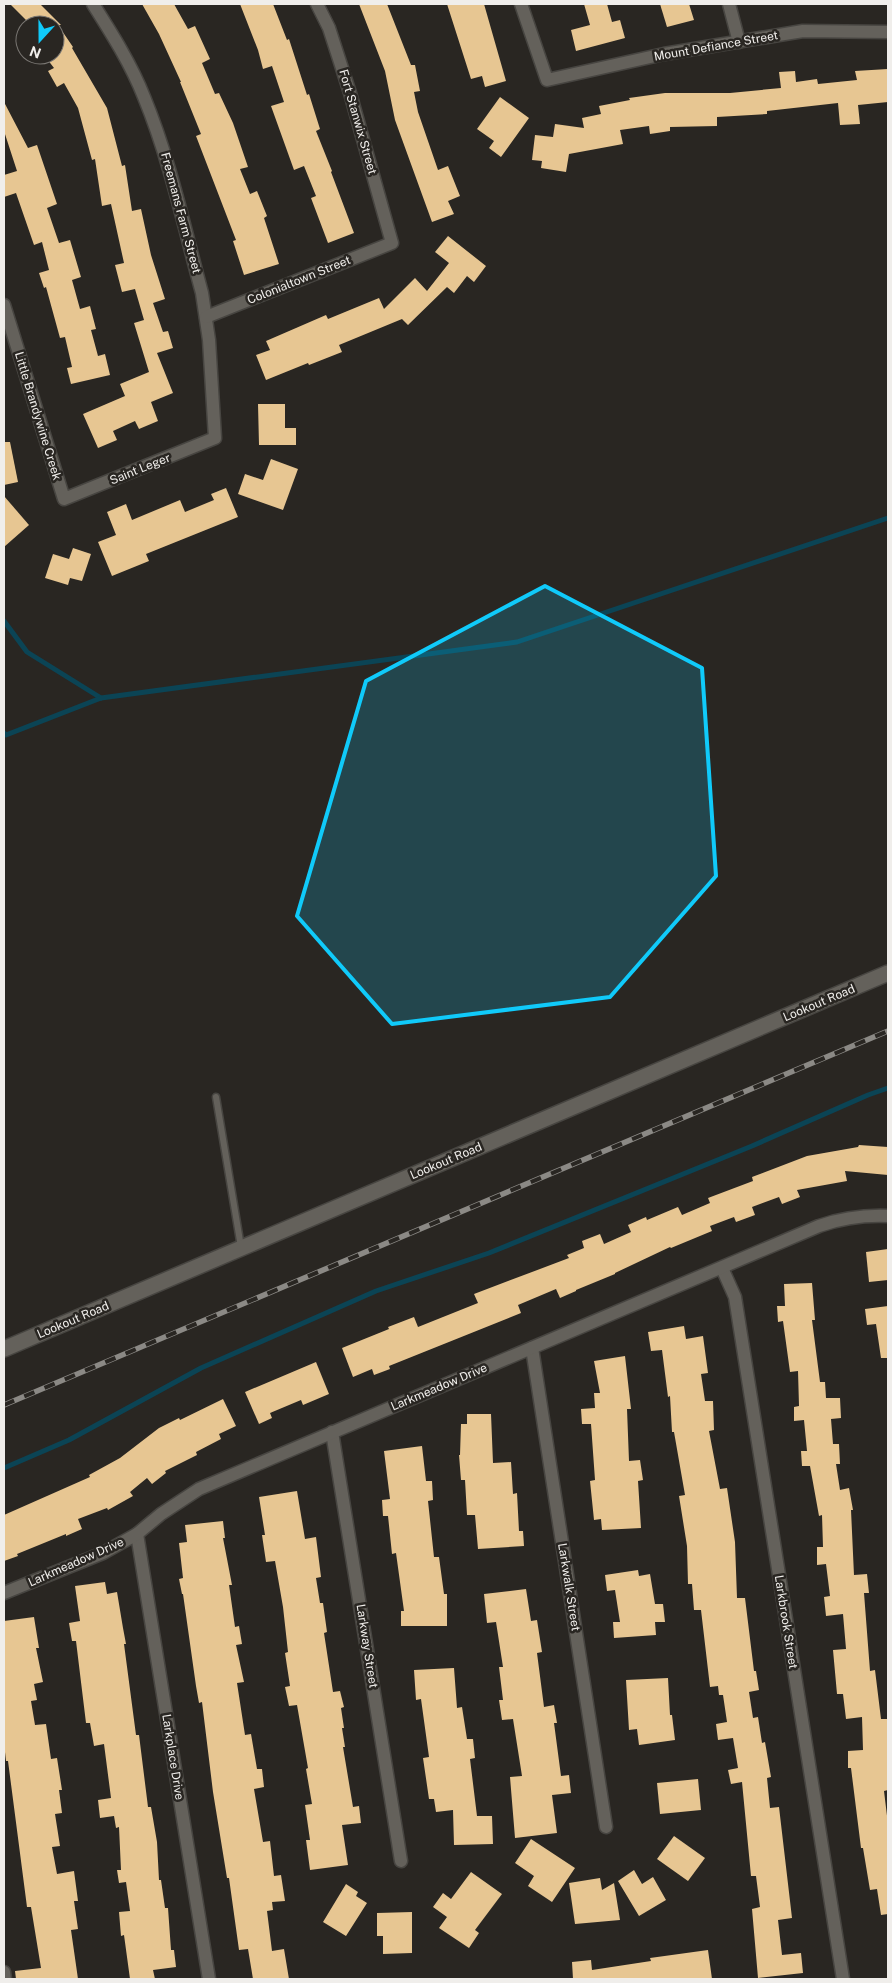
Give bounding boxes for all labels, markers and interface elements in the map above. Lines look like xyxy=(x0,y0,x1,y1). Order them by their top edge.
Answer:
north arrow xyxy=(15,15,65,65)
street label: Mount Defiance Street xyxy=(653,28,780,64)
text: N xyxy=(27,43,43,62)
street label: Fort Stanwix Street xyxy=(336,68,380,176)
street label: Freemans Farm Street xyxy=(158,151,204,275)
street label: Colonialtown Street xyxy=(245,253,353,307)
street label: Little Brandywine Creek xyxy=(12,350,64,482)
street label: Saint Leger xyxy=(108,450,173,488)
street label: Lookout Road xyxy=(781,982,857,1024)
street label: Lookout Road xyxy=(408,1140,484,1182)
street label: Lookout Road xyxy=(35,1299,111,1341)
street label: Larkmeadow Drive xyxy=(389,1360,489,1414)
street label: Larkmeadow Drive xyxy=(26,1535,126,1589)
street label: Larkwalk Street xyxy=(555,1542,583,1632)
street label: Larkbrook Street xyxy=(772,1574,800,1670)
street label: Larkway Street xyxy=(353,1603,381,1689)
street label: Larkplace Drive xyxy=(159,1713,187,1801)

